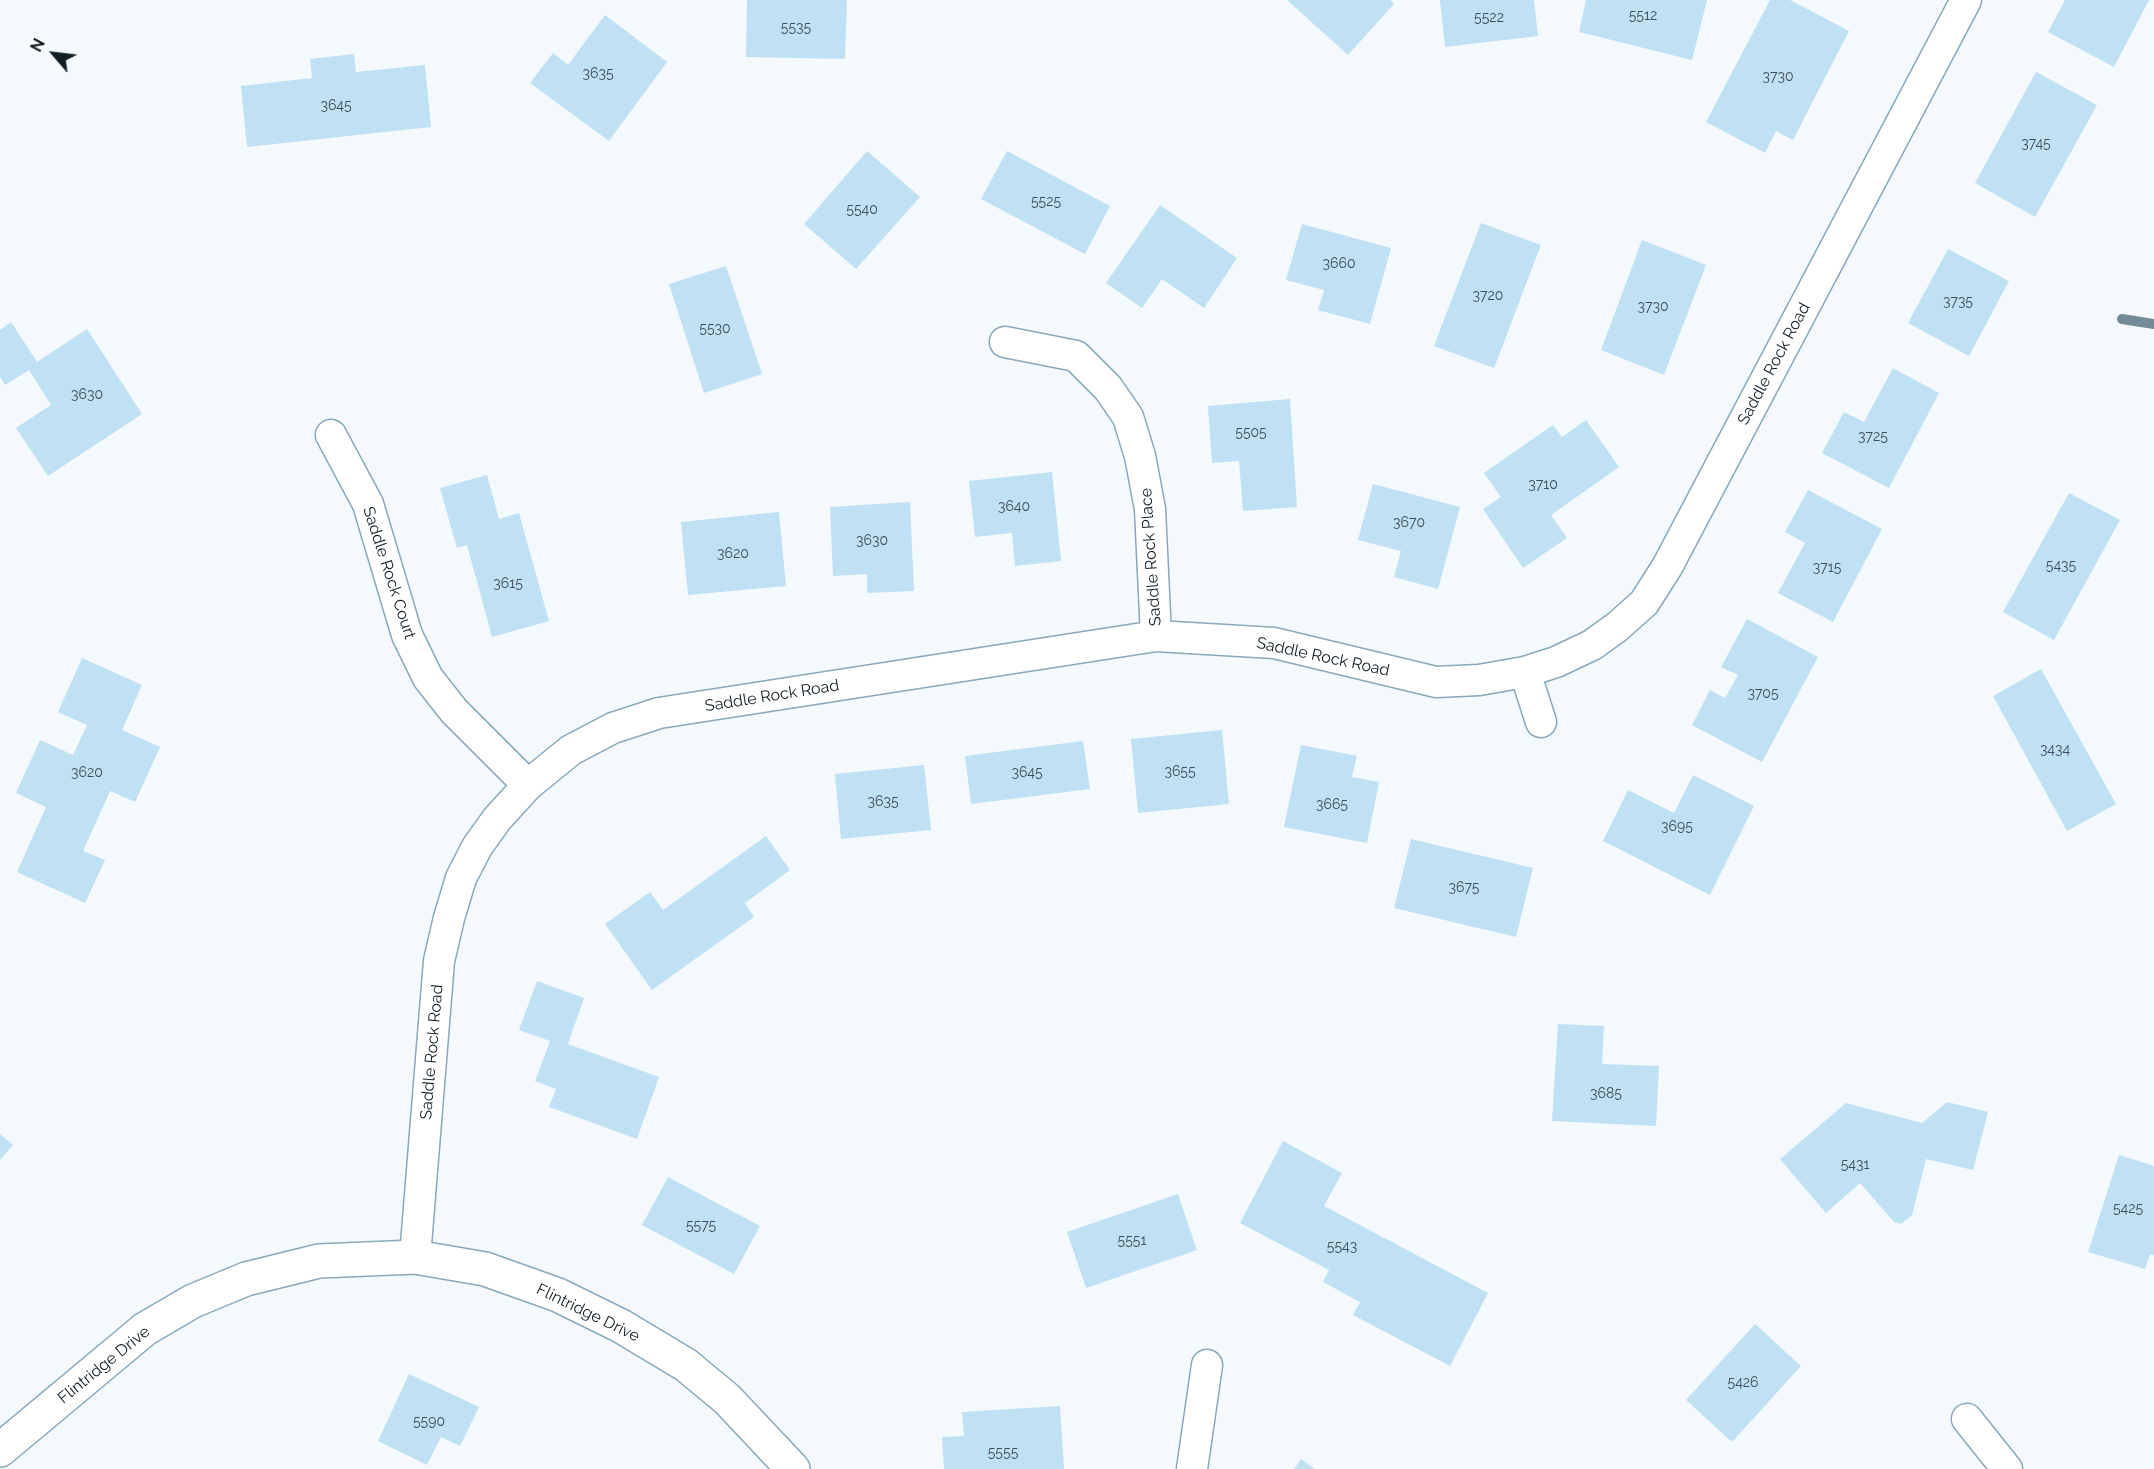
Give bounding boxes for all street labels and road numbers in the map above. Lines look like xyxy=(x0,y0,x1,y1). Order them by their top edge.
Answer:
street label: Saddle Rock Road xyxy=(1734,300,1814,428)
street label: Saddle Rock Place xyxy=(1137,487,1165,627)
street label: Saddle Rock Court xyxy=(359,504,419,642)
street label: Saddle Rock Road xyxy=(1255,634,1391,680)
street label: Saddle Rock Road xyxy=(704,676,840,716)
street label: Saddle Rock Road xyxy=(417,984,447,1120)
street label: Flintridge Drive xyxy=(533,1280,643,1346)
street label: Flintridge Drive xyxy=(54,1322,154,1408)

